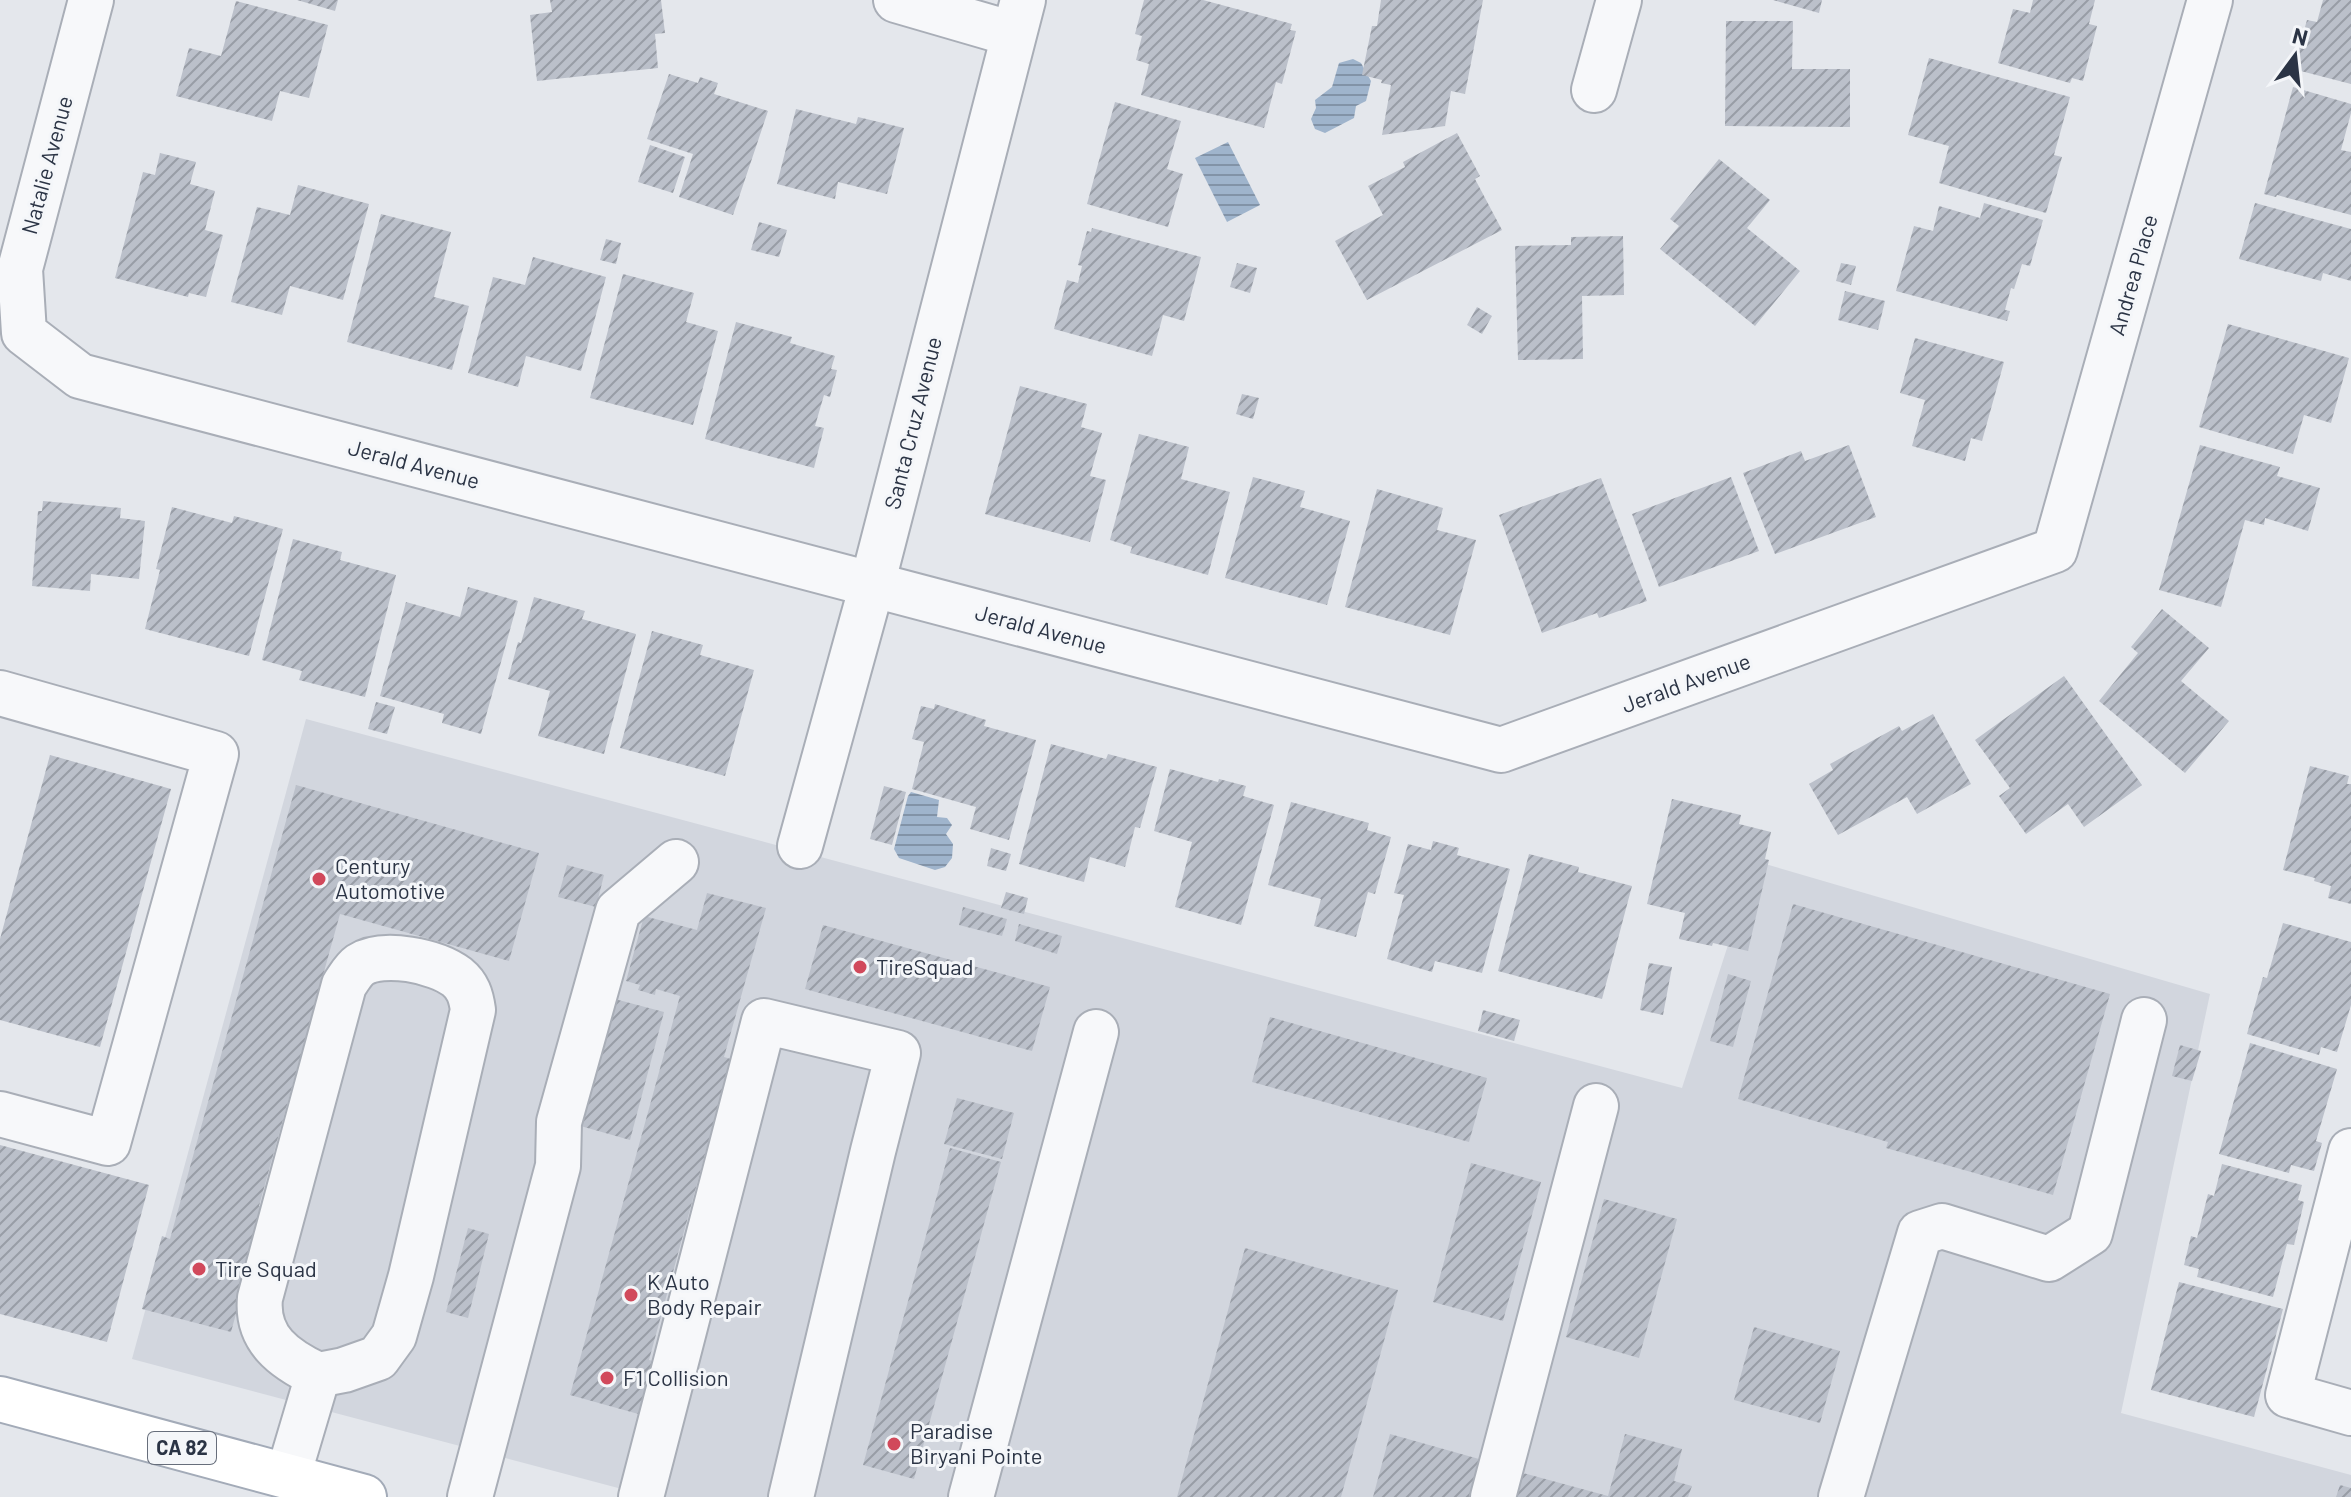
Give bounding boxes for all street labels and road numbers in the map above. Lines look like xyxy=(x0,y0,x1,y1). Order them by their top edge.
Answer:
street label: Natalie Avenue xyxy=(15,93,77,237)
street label: Andrea Place xyxy=(2102,211,2162,338)
street label: Santa Cruz Avenue xyxy=(878,334,946,512)
street label: Jerald Avenue xyxy=(346,433,483,493)
street label: Jerald Avenue xyxy=(973,598,1110,658)
street label: Jerald Avenue xyxy=(1618,647,1754,717)
road number: CA 82 xyxy=(148,1432,216,1464)

